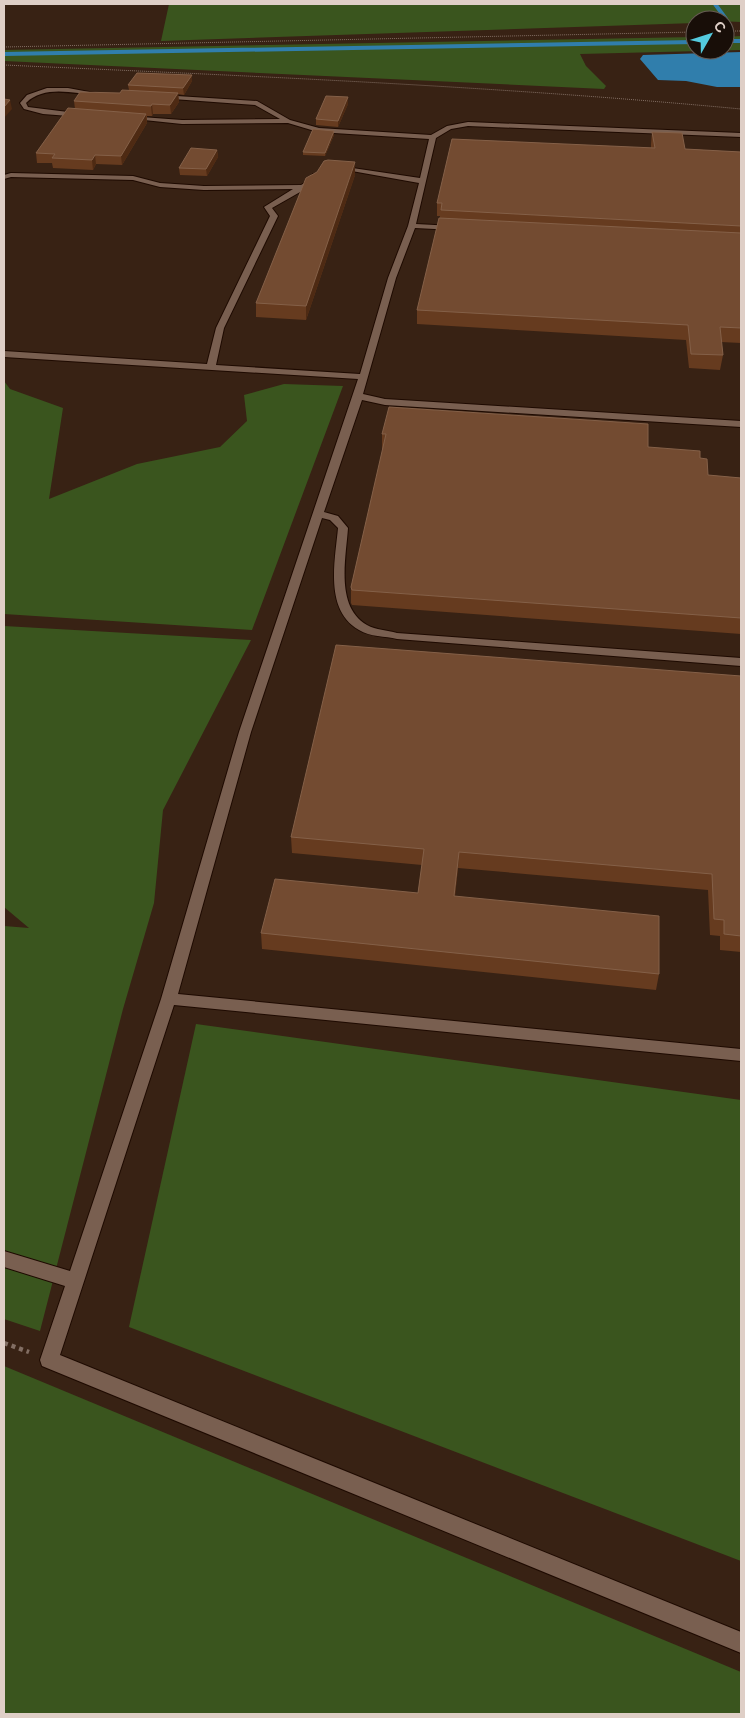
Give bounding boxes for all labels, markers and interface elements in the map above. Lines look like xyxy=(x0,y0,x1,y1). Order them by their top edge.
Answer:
north arrow xyxy=(685,10,735,60)
text: С xyxy=(710,17,730,36)

